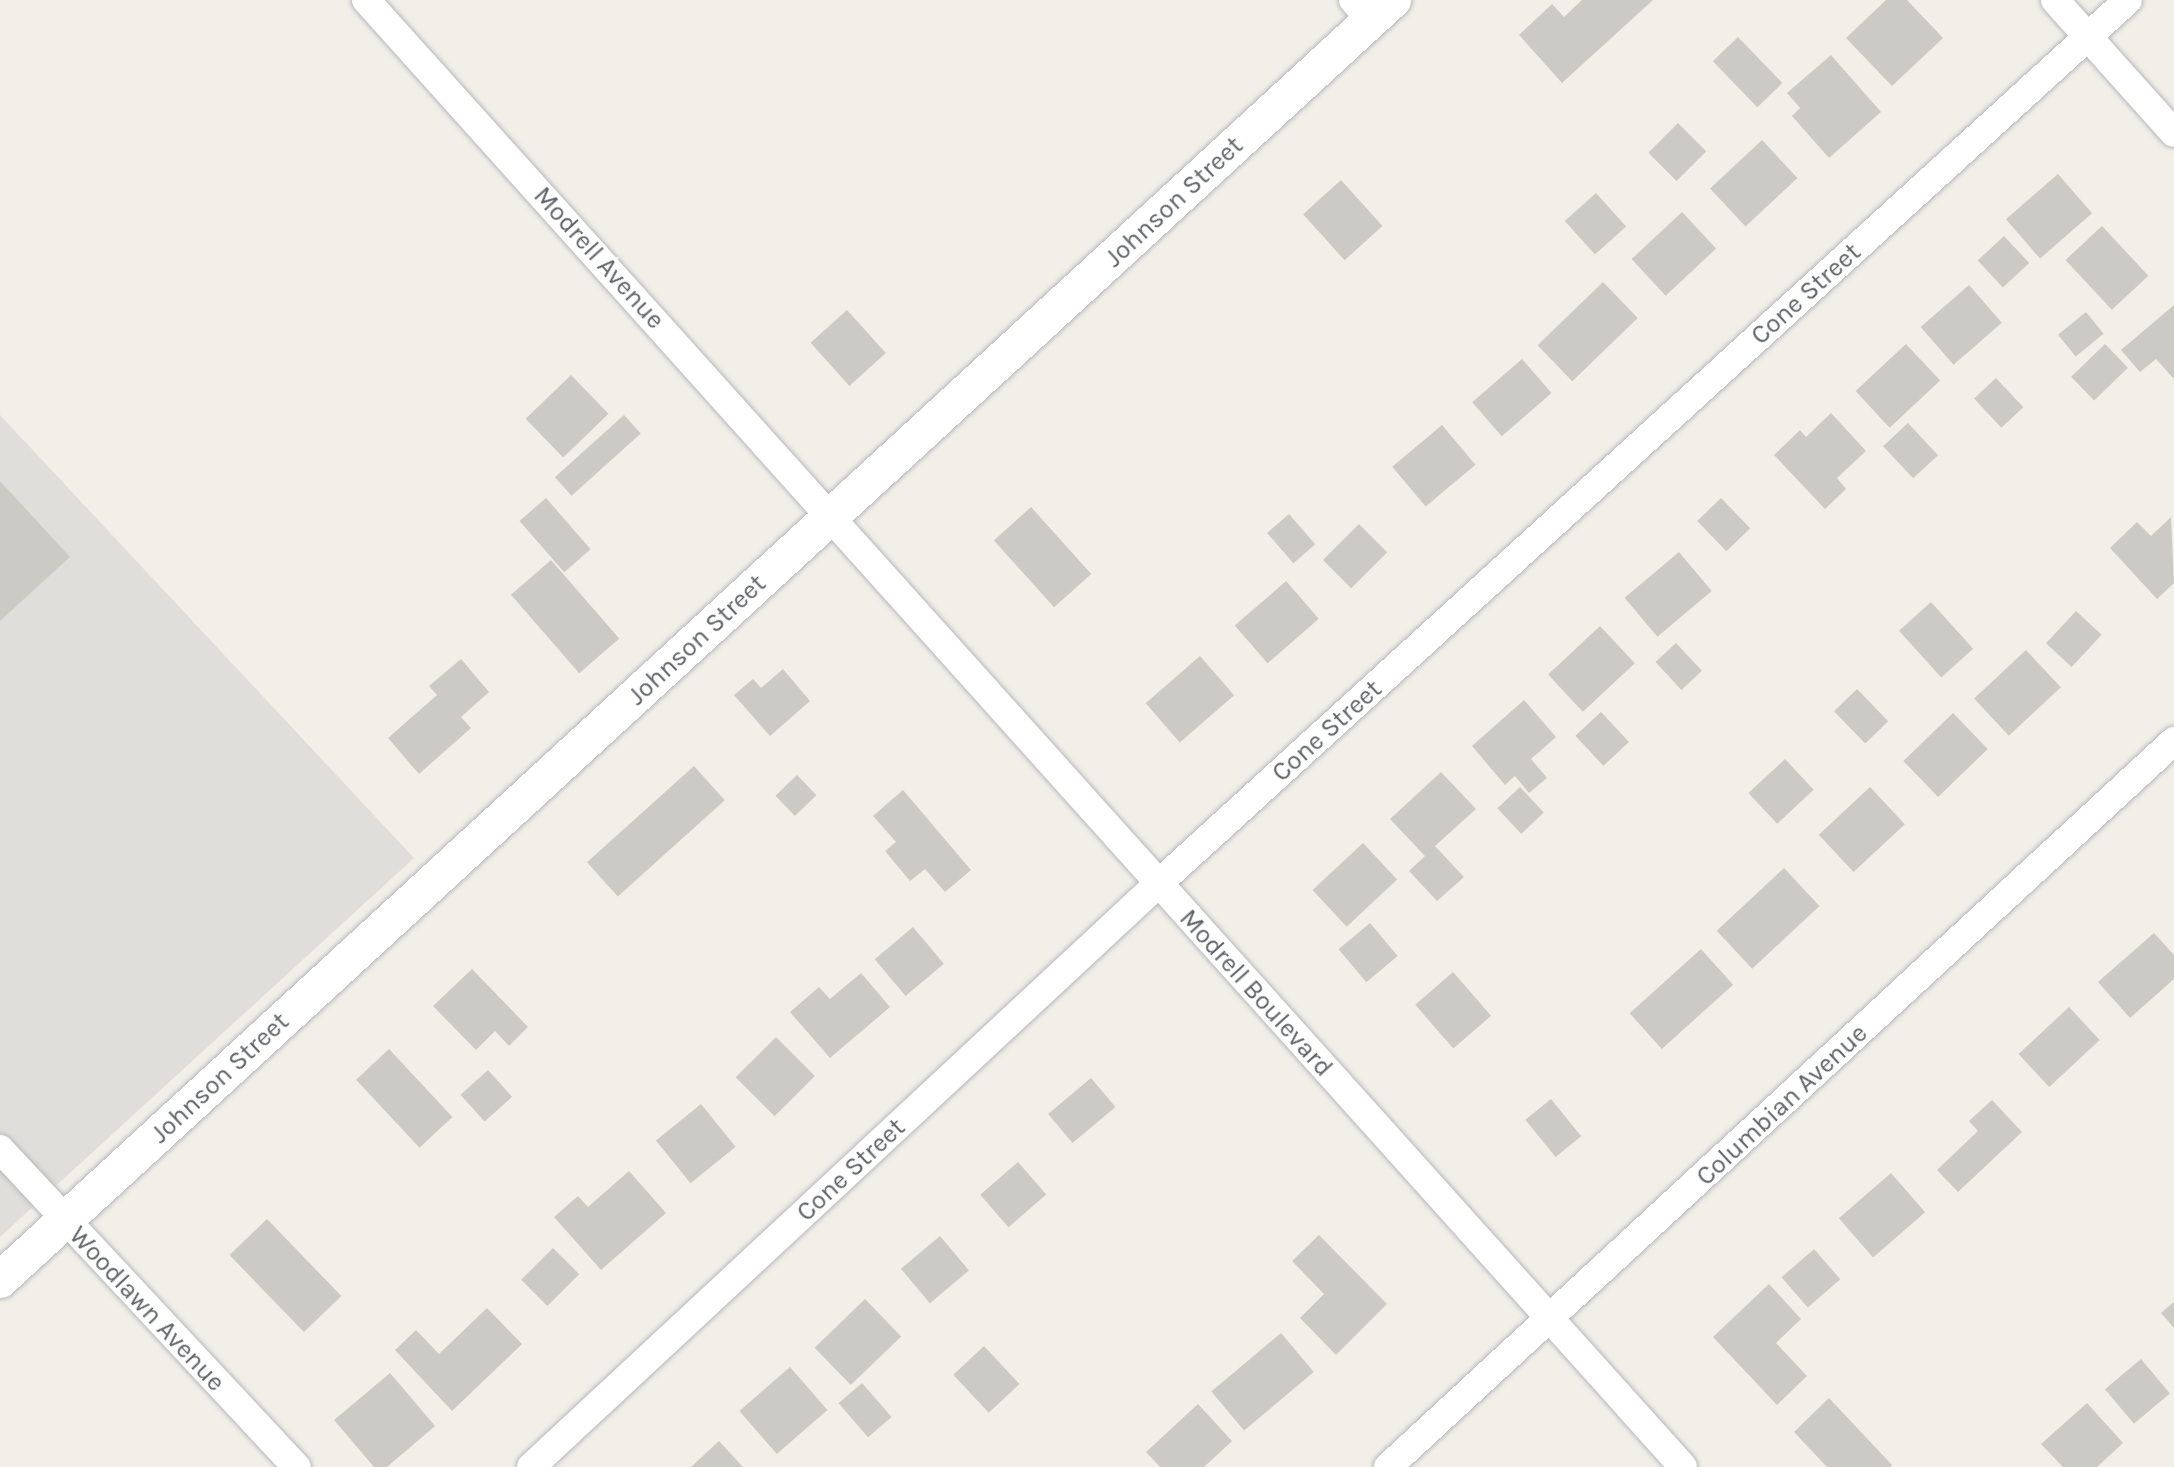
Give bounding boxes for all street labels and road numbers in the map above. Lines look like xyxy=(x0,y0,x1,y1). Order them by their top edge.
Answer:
street label: Johnson Street xyxy=(1099,130,1249,274)
street label: Modrell Avenue xyxy=(527,180,671,336)
street label: Cone Street xyxy=(1745,237,1867,351)
street label: Johnson Street xyxy=(622,568,772,712)
street label: Cone Street xyxy=(1266,674,1388,788)
street label: Modrell Boulevard xyxy=(1173,903,1339,1083)
street label: Johnson Street xyxy=(145,1006,295,1150)
street label: Columbian Avenue xyxy=(1690,1018,1874,1192)
street label: Cone Street xyxy=(790,1112,912,1228)
street label: Woodlawn Avenue xyxy=(63,1220,231,1398)

